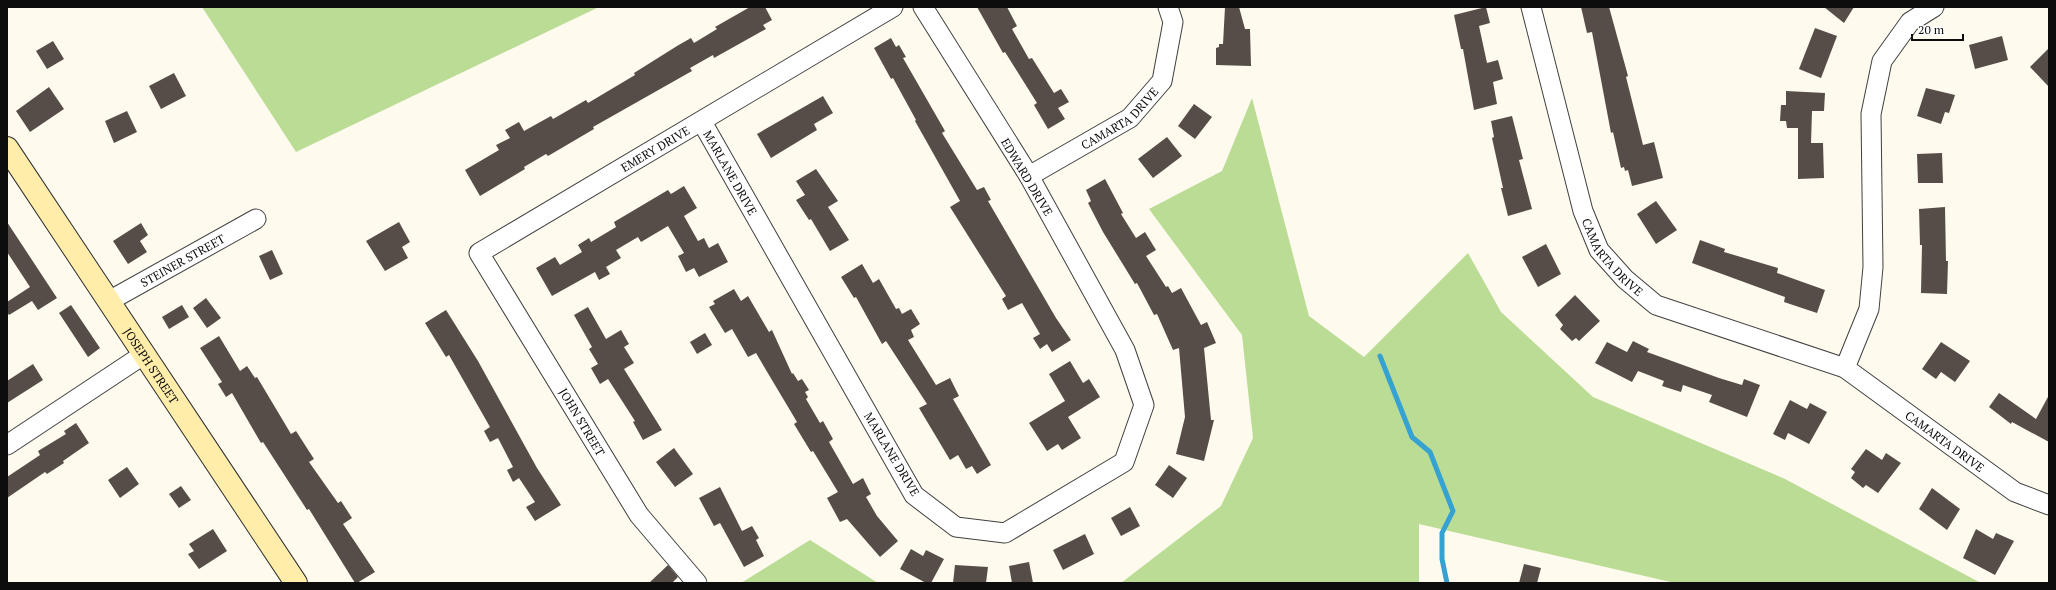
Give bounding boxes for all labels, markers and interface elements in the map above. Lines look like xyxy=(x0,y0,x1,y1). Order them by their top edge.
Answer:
scale bar xyxy=(1912,16,1963,42)
text: 20 m xyxy=(1918,22,1945,37)
street label: CAMARTA DRIVE xyxy=(1078,84,1161,152)
street label: EMERY DRIVE xyxy=(618,122,692,175)
street label: MARLANE DRIVE xyxy=(701,127,761,218)
street label: EDWARD DRIVE xyxy=(998,135,1056,219)
street label: CAMARTA DRIVE xyxy=(1579,216,1646,299)
street label: STEINER STREET xyxy=(137,230,228,290)
street label: JOSEPH STREET xyxy=(121,325,182,407)
street label: JOHN STREET xyxy=(556,385,608,459)
street label: CAMARTA DRIVE xyxy=(1902,407,1987,475)
street label: MARLANE DRIVE xyxy=(861,409,923,499)

